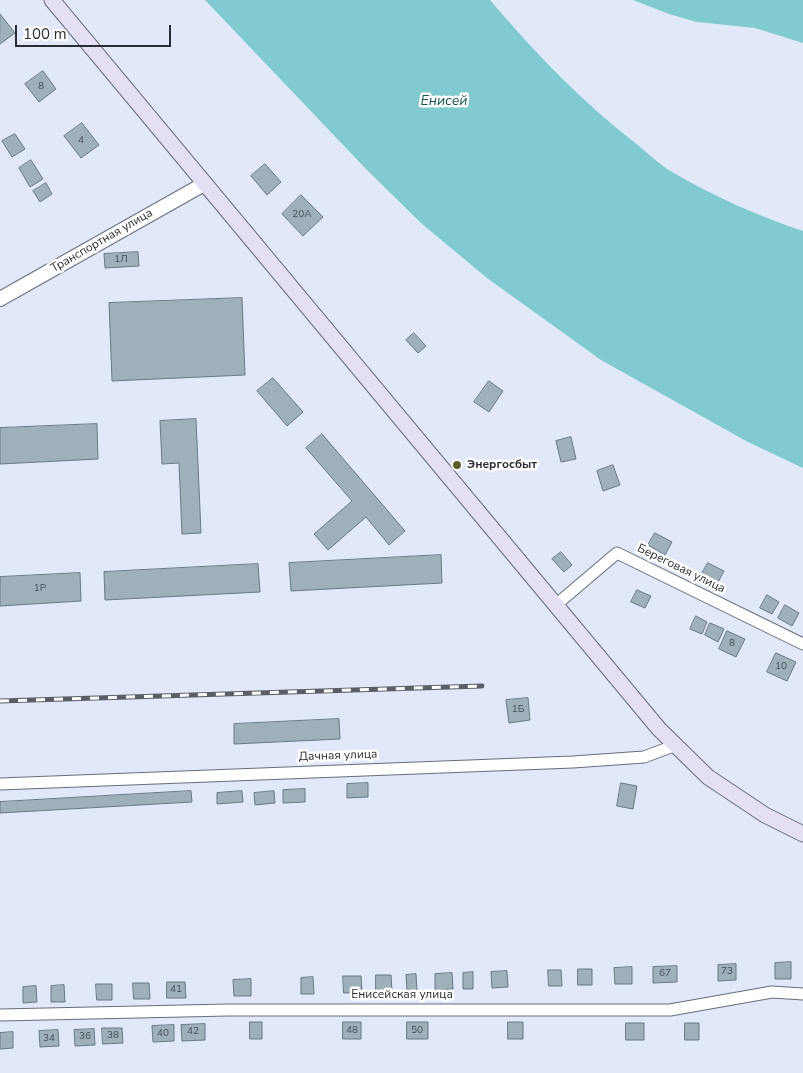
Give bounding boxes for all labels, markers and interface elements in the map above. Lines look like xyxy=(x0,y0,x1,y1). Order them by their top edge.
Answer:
scale bar xyxy=(18,15,174,47)
text: 100 m xyxy=(23,24,67,44)
house number: 8 xyxy=(38,81,44,93)
water label: Енисей xyxy=(421,94,467,110)
house number: 4 xyxy=(78,135,84,147)
street label: Транспортная улица xyxy=(48,206,156,276)
house number: 20А xyxy=(292,209,312,221)
house number: 1Л xyxy=(114,254,128,266)
place label: Энергосбыт xyxy=(467,458,537,472)
marker: Энергосбыт xyxy=(451,459,463,471)
street label: Береговая улица xyxy=(635,541,727,597)
house number: 1Р xyxy=(34,583,46,595)
house number: 8 xyxy=(729,638,735,650)
house number: 10 xyxy=(775,661,787,673)
house number: 1Б xyxy=(512,704,524,716)
street label: Дачная улица xyxy=(298,747,378,765)
house number: 73 xyxy=(721,966,733,978)
house number: 67 xyxy=(659,968,671,980)
house number: 41 xyxy=(170,984,182,996)
street label: Енисейская улица xyxy=(351,988,453,1002)
house number: 48 xyxy=(346,1025,358,1037)
house number: 50 xyxy=(411,1025,423,1037)
house number: 42 xyxy=(187,1026,199,1038)
house number: 40 xyxy=(157,1028,169,1040)
house number: 38 xyxy=(107,1030,119,1042)
house number: 36 xyxy=(79,1031,91,1043)
house number: 34 xyxy=(43,1033,55,1045)

